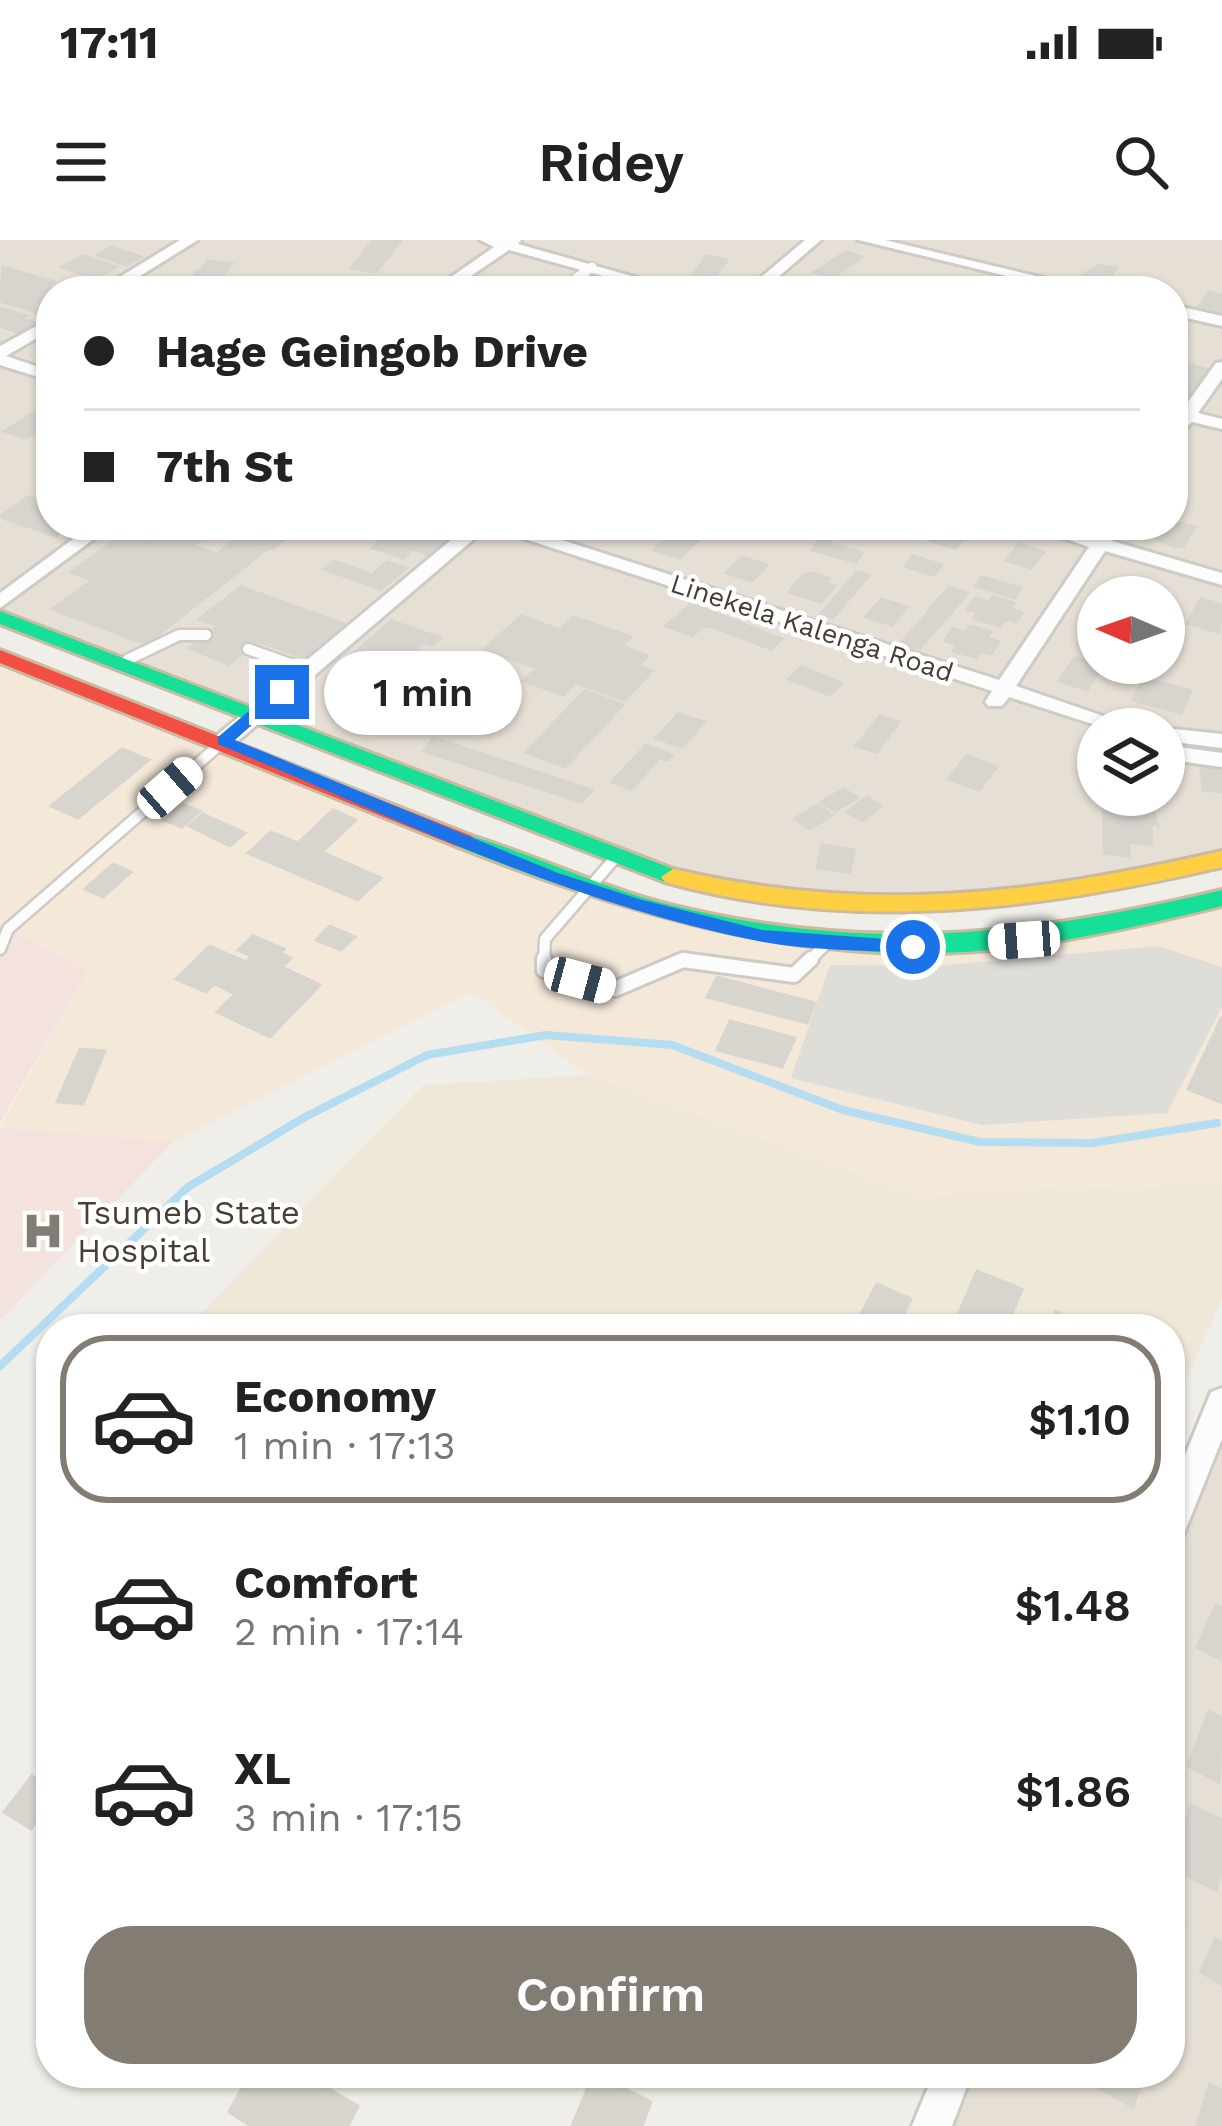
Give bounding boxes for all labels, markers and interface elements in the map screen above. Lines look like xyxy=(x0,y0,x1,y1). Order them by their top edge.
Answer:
text: 17:11 xyxy=(60,16,158,69)
icon: menu xyxy=(48,129,114,195)
icon: search xyxy=(1108,129,1174,195)
text: Ridey xyxy=(538,131,684,194)
text: Hage Geingob Drive xyxy=(156,325,588,378)
text: 7th St xyxy=(156,440,293,493)
street label: Linekela Kalenga Road xyxy=(667,567,957,689)
north arrow xyxy=(1077,576,1185,684)
map controls xyxy=(1077,576,1185,816)
callout: 1 min xyxy=(324,650,522,734)
route end xyxy=(255,665,309,719)
text: 1 min xyxy=(373,670,473,715)
button: layers xyxy=(1077,708,1185,816)
car xyxy=(131,751,209,825)
route start xyxy=(886,920,940,974)
car xyxy=(987,920,1061,960)
car xyxy=(541,953,619,1007)
place label: Tsumeb State Hospital xyxy=(77,1193,300,1270)
hospital icon: Tsumeb State Hospital xyxy=(20,1208,66,1254)
icon: car xyxy=(90,1365,198,1473)
text: Economy xyxy=(234,1370,436,1423)
text: $1.10 xyxy=(1029,1393,1131,1446)
text: 1 min · 17:13 xyxy=(234,1423,455,1468)
icon: car xyxy=(90,1551,198,1659)
text: Comfort xyxy=(234,1556,418,1609)
text: $1.48 xyxy=(1015,1579,1131,1632)
text: 2 min · 17:14 xyxy=(234,1609,464,1654)
icon: car xyxy=(90,1737,198,1845)
text: XL xyxy=(234,1742,291,1795)
text: $1.86 xyxy=(1015,1765,1131,1818)
text: 3 min · 17:15 xyxy=(234,1795,463,1840)
button: Confirm xyxy=(84,1926,1137,2064)

